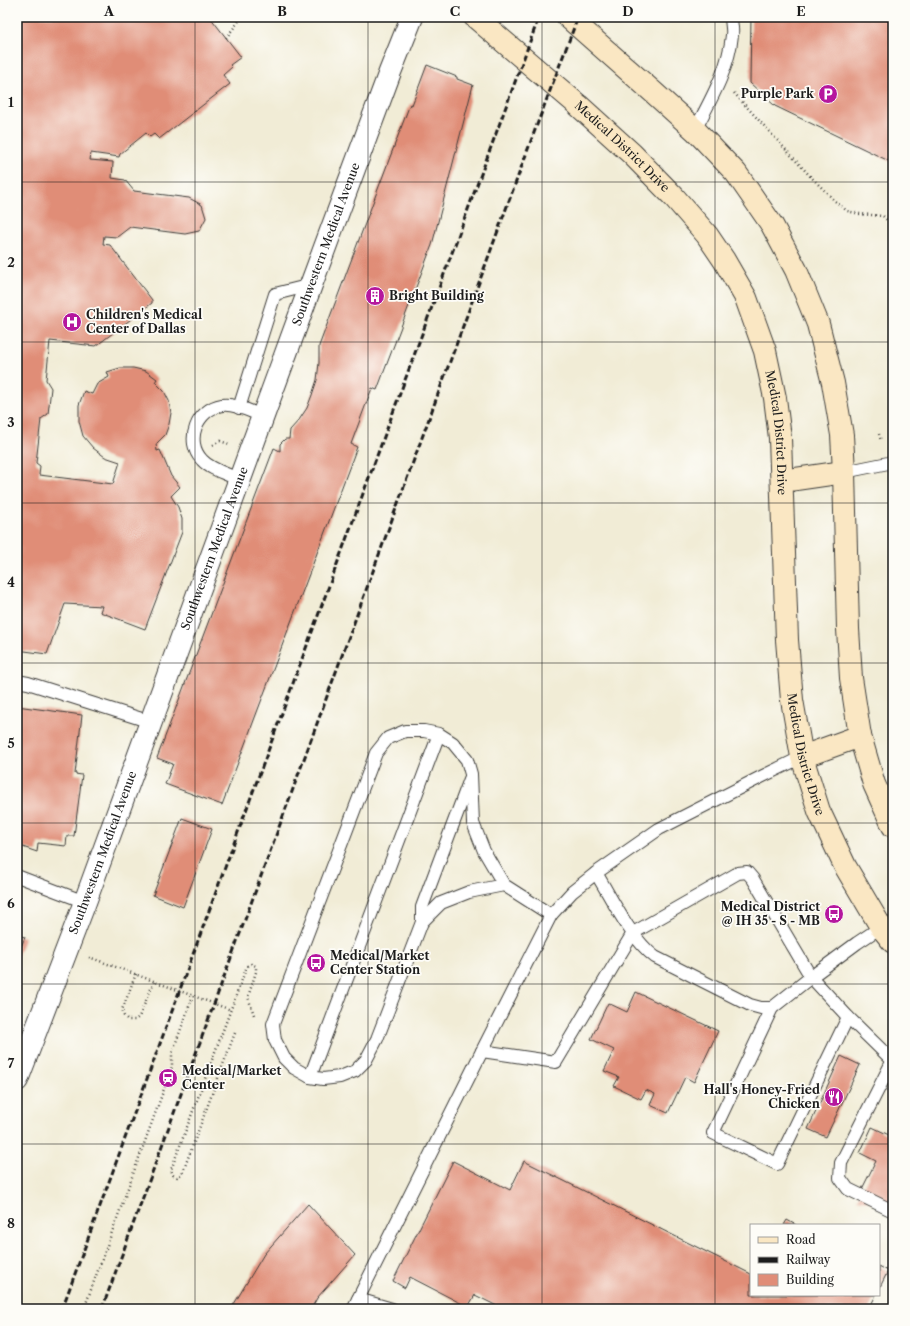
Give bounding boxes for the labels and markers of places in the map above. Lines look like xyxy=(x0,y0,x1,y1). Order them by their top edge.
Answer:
parking icon: Purple Park xyxy=(817,83,839,105)
place label: Purple Park xyxy=(741,86,815,101)
building icon: Bright Building xyxy=(364,285,386,307)
place label: Bright Building xyxy=(389,288,485,303)
place label: Children's Medical Center of Dallas xyxy=(86,307,202,336)
hospital icon: Children's Medical Center of Dallas xyxy=(61,311,83,333)
place label: Medical District @ IH 35 - S - MB xyxy=(721,899,820,928)
bus stop icon: Medical District @ IH 35 - S - MB xyxy=(823,903,845,925)
place label: Medical/Market Center Station xyxy=(330,948,429,977)
bus stop icon: Medical/Market Center Station xyxy=(305,952,327,974)
place label: Medical/Market Center xyxy=(182,1063,281,1092)
station icon: Medical/Market Center xyxy=(157,1067,179,1089)
place label: Hall's Honey-Fried Chicken xyxy=(704,1082,821,1111)
restaurant icon: Hall's Honey-Fried Chicken xyxy=(823,1086,845,1108)

